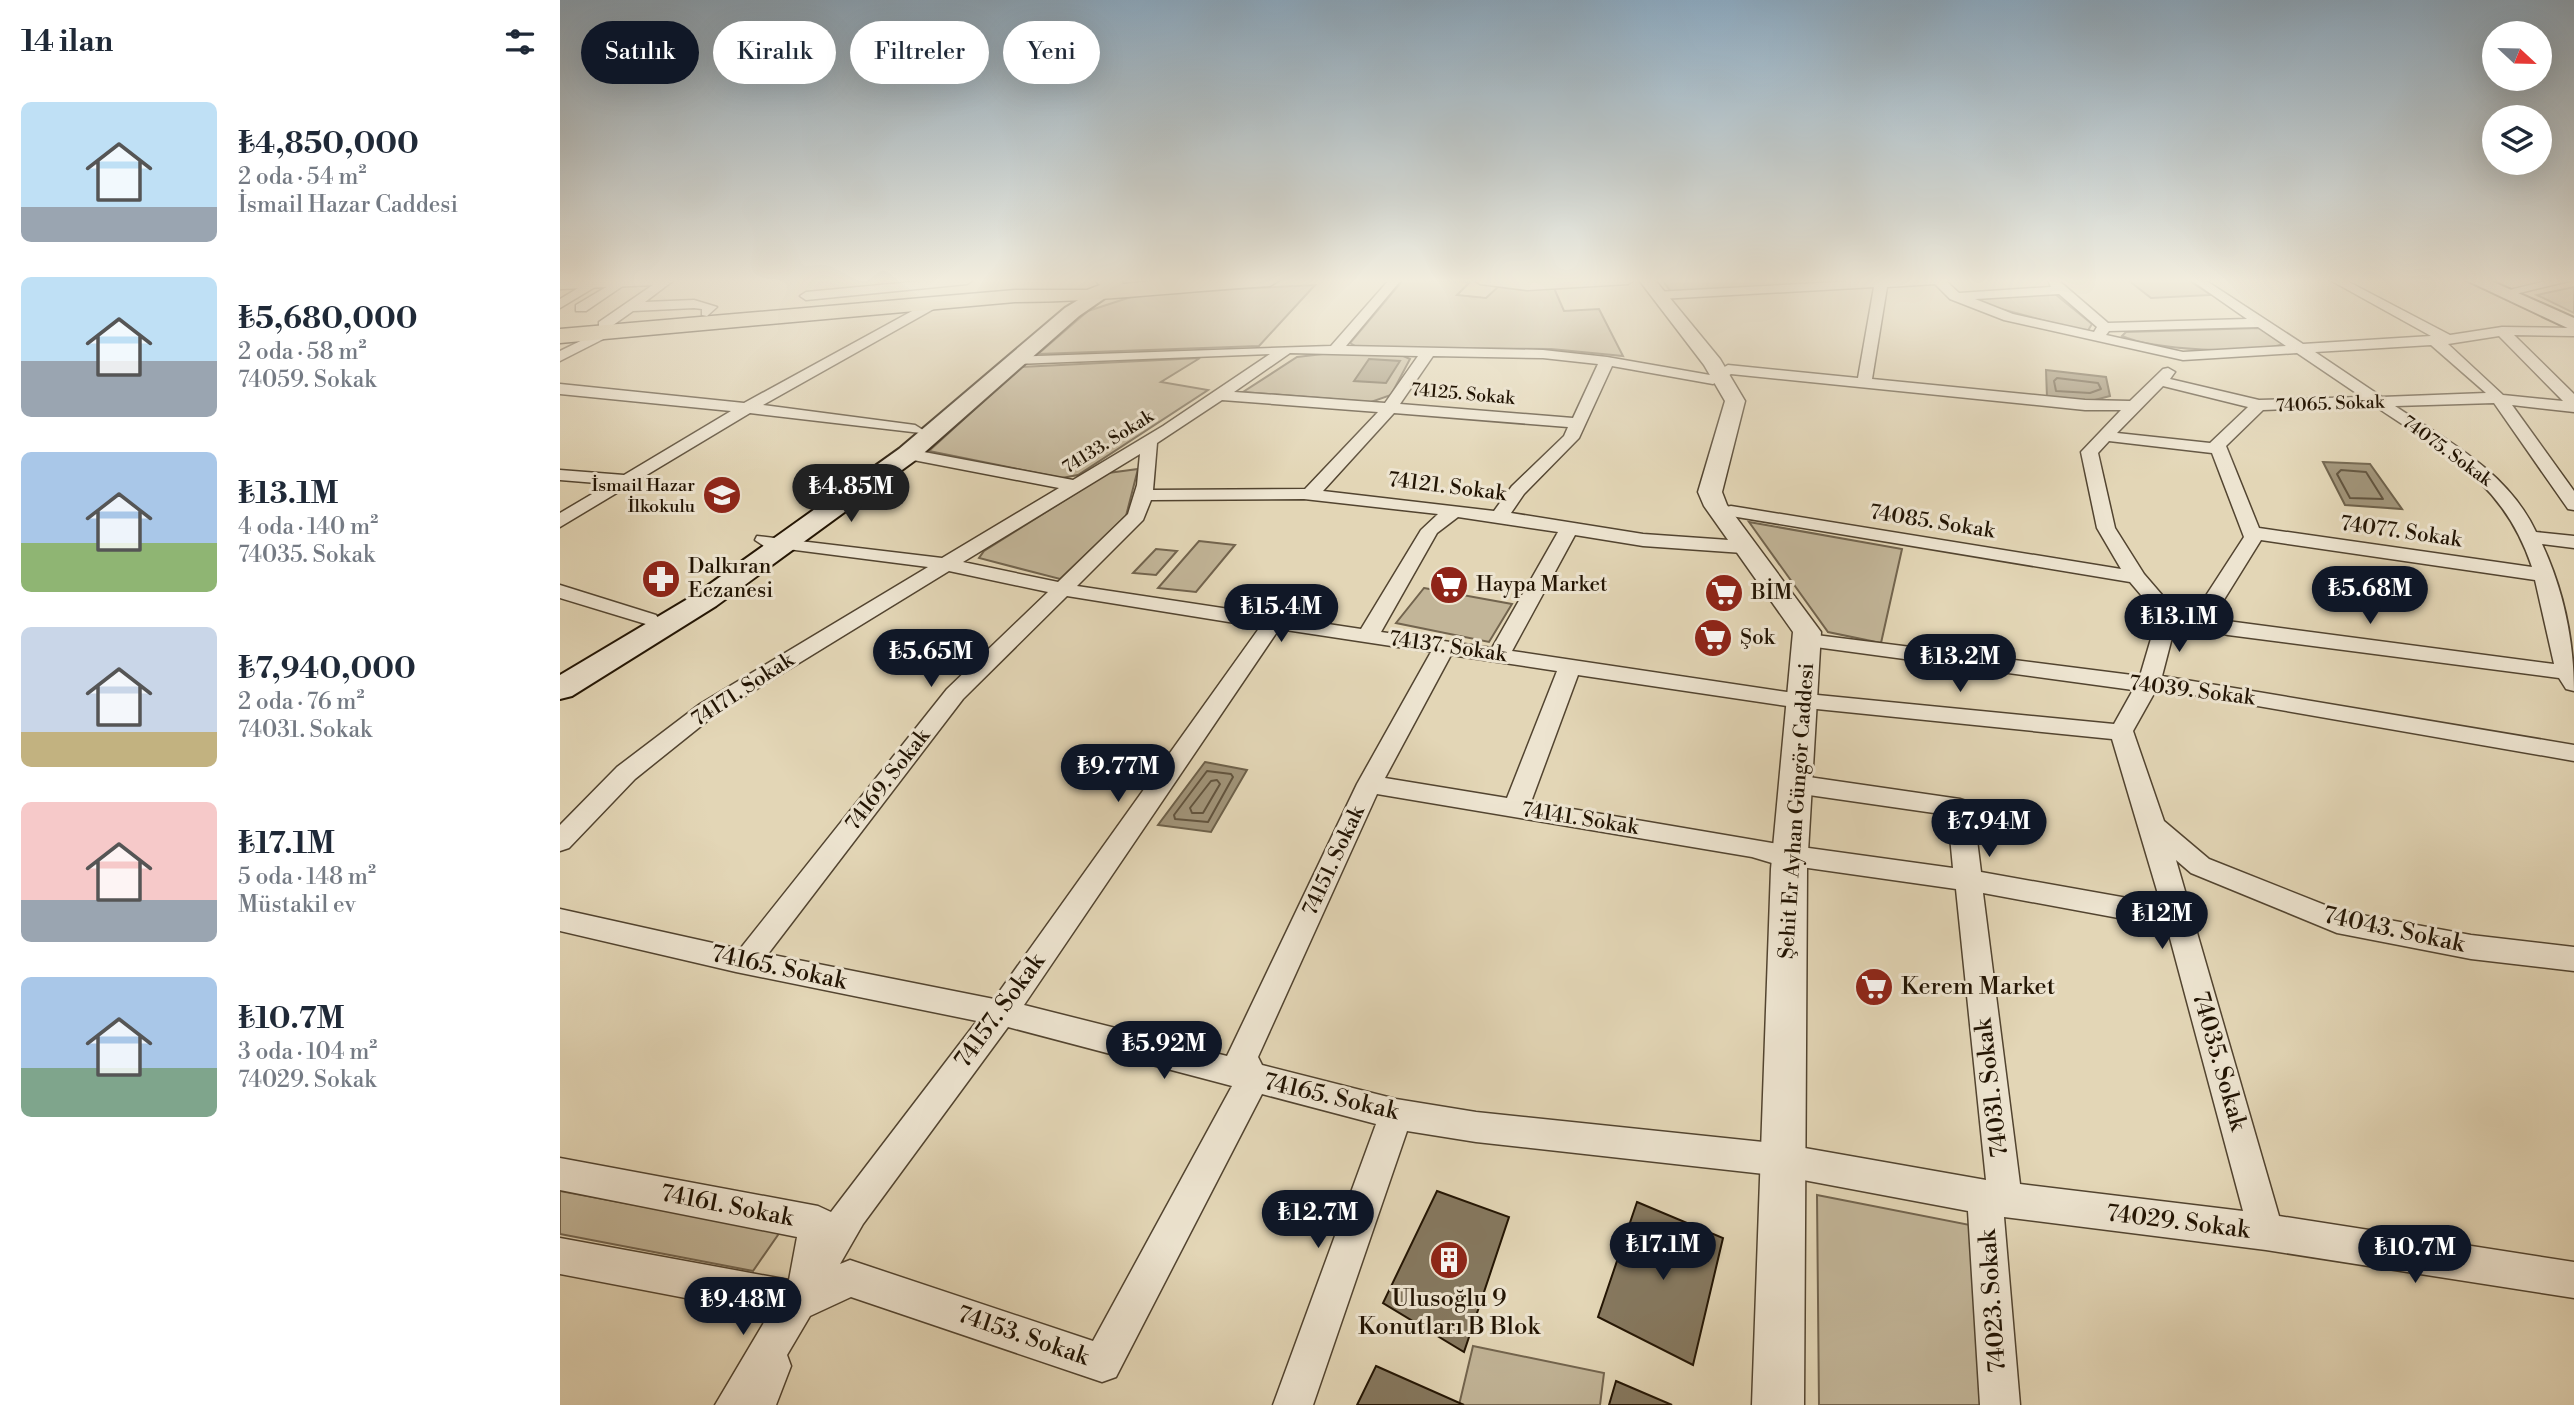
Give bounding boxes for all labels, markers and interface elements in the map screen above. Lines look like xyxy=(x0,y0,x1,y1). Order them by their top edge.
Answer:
chip: Satılık xyxy=(581,21,699,84)
chip: Kiralık xyxy=(713,21,836,84)
chip: Filtreler xyxy=(850,21,989,84)
chip: Yeni xyxy=(1003,21,1100,84)
north arrow xyxy=(2482,21,2552,91)
map controls xyxy=(2482,21,2552,175)
text: 14 ilan xyxy=(21,23,113,61)
icon: filters xyxy=(501,23,539,61)
button: layers xyxy=(2482,105,2552,175)
text: ₺4,850,000 xyxy=(238,125,419,163)
icon: home xyxy=(77,130,161,214)
text: 2 oda · 54 m² xyxy=(238,163,367,191)
text: İsmail Hazar Caddesi xyxy=(238,191,458,219)
text: ₺5,680,000 xyxy=(238,300,418,338)
icon: home xyxy=(77,305,161,389)
text: 2 oda · 58 m² xyxy=(238,338,366,366)
text: 74059. Sokak xyxy=(238,366,376,394)
street label: 74125. Sokak xyxy=(1410,378,1517,410)
street label: 74065. Sokak xyxy=(2276,391,2386,417)
street label: 74133. Sokak xyxy=(1058,404,1159,479)
street label: 74075. Sokak xyxy=(2397,411,2498,492)
pin: ₺4.85M xyxy=(794,464,908,524)
street label: 74121. Sokak xyxy=(1386,467,1509,507)
text: ₺4.85M xyxy=(808,473,894,501)
place label: İsmail Hazar İlkokulu xyxy=(591,474,696,518)
school or university icon: İsmail Hazar İlkokulu xyxy=(701,474,743,516)
text: ₺13.1M xyxy=(238,475,338,513)
icon: home xyxy=(77,480,161,564)
street label: 74085. Sokak xyxy=(1868,499,1997,545)
street label: 74077. Sokak xyxy=(2339,511,2464,554)
text: 4 oda · 140 m² xyxy=(238,513,378,541)
text: 74035. Sokak xyxy=(238,541,375,569)
place label: Dalkıran Eczanesi xyxy=(688,554,773,604)
pharmacy icon: Dalkıran Eczanesi xyxy=(640,558,682,600)
supermarket icon: Haypa Market xyxy=(1428,564,1470,606)
pin: ₺5.68M xyxy=(2313,566,2427,626)
place label: Haypa Market xyxy=(1476,572,1608,598)
supermarket icon: BİM xyxy=(1703,572,1745,614)
text: ₺5.68M xyxy=(2328,575,2412,603)
place label: BİM xyxy=(1750,578,1793,606)
pin: ₺15.4M xyxy=(1224,584,1338,644)
text: ₺15.4M xyxy=(1240,593,1322,621)
pin: ₺13.1M xyxy=(2122,594,2236,654)
text: ₺13.1M xyxy=(2141,603,2217,631)
supermarket icon: Şok xyxy=(1692,617,1734,659)
place label: Şok xyxy=(1740,625,1776,651)
street label: 74137. Sokak xyxy=(1388,626,1509,668)
pin: ₺5.65M xyxy=(874,630,988,689)
pin: ₺13.2M xyxy=(1903,634,2017,694)
text: ₺5.65M xyxy=(889,638,973,666)
text: ₺13.2M xyxy=(1920,643,2000,671)
street label: 74171. Sokak xyxy=(687,647,800,733)
text: ₺7,940,000 xyxy=(238,650,416,688)
icon: home xyxy=(77,655,161,739)
street label: Şehit Er Ayhan Güngör Caddesi xyxy=(1774,662,1820,960)
street label: 74039. Sokak xyxy=(2128,670,2257,712)
text: 2 oda · 76 m² xyxy=(238,688,365,716)
text: 74031. Sokak xyxy=(238,716,372,744)
street label: 74169. Sokak xyxy=(840,723,936,836)
pin: ₺9.77M xyxy=(1061,744,1175,804)
text: ₺9.77M xyxy=(1077,753,1159,781)
street label: 74141. Sokak xyxy=(1520,797,1641,841)
pin: ₺7.94M xyxy=(1932,800,2046,859)
street label: 74151. Sokak xyxy=(1297,801,1371,920)
text: ₺7.94M xyxy=(1948,808,2030,836)
text: ₺17.1M xyxy=(238,825,335,863)
icon: home xyxy=(77,830,161,914)
text: 5 oda · 148 m² xyxy=(238,863,376,891)
text: Müstakil ev xyxy=(238,891,356,919)
pin: ₺12M xyxy=(2121,892,2203,951)
text: ₺12M xyxy=(2132,900,2192,928)
street label: 74043. Sokak xyxy=(2320,900,2469,960)
street label: 74165. Sokak xyxy=(708,939,851,997)
street label: 74157. Sokak xyxy=(948,946,1053,1074)
supermarket icon: Kerem Market xyxy=(1853,966,1895,1008)
place label: Kerem Market xyxy=(1901,972,2056,1002)
street label: 74035. Sokak xyxy=(2185,988,2254,1135)
text: ₺10.7M xyxy=(238,1000,344,1038)
icon: home xyxy=(77,1005,161,1089)
street label: 74031. Sokak xyxy=(1968,1015,2015,1159)
pin: ₺5.92M xyxy=(1107,1021,1221,1081)
text: ₺5.92M xyxy=(1122,1030,1206,1058)
text: 3 oda · 104 m² xyxy=(238,1038,377,1066)
text: 74029. Sokak xyxy=(238,1066,376,1094)
street label: 74165. Sokak xyxy=(1260,1067,1403,1127)
street label: 74161. Sokak xyxy=(658,1178,797,1234)
pin: ₺12.7M xyxy=(1261,1190,1375,1250)
street label: 74029. Sokak xyxy=(2105,1198,2253,1246)
text: ₺12.7M xyxy=(1278,1199,1358,1227)
pin: ₺17.1M xyxy=(1606,1222,1720,1282)
pin: ₺10.7M xyxy=(2358,1226,2472,1285)
street label: 74023. Sokak xyxy=(1973,1227,2013,1373)
text: ₺17.1M xyxy=(1626,1231,1700,1259)
text: ₺10.7M xyxy=(2374,1234,2456,1262)
building icon: Ulusoğlu 9 Konutları B Blok xyxy=(1428,1239,1470,1281)
pin: ₺9.48M xyxy=(686,1278,800,1337)
place label: Ulusoğlu 9 Konutları B Blok xyxy=(1358,1284,1541,1342)
text: ₺9.48M xyxy=(700,1286,786,1314)
street label: 74153. Sokak xyxy=(953,1299,1094,1373)

